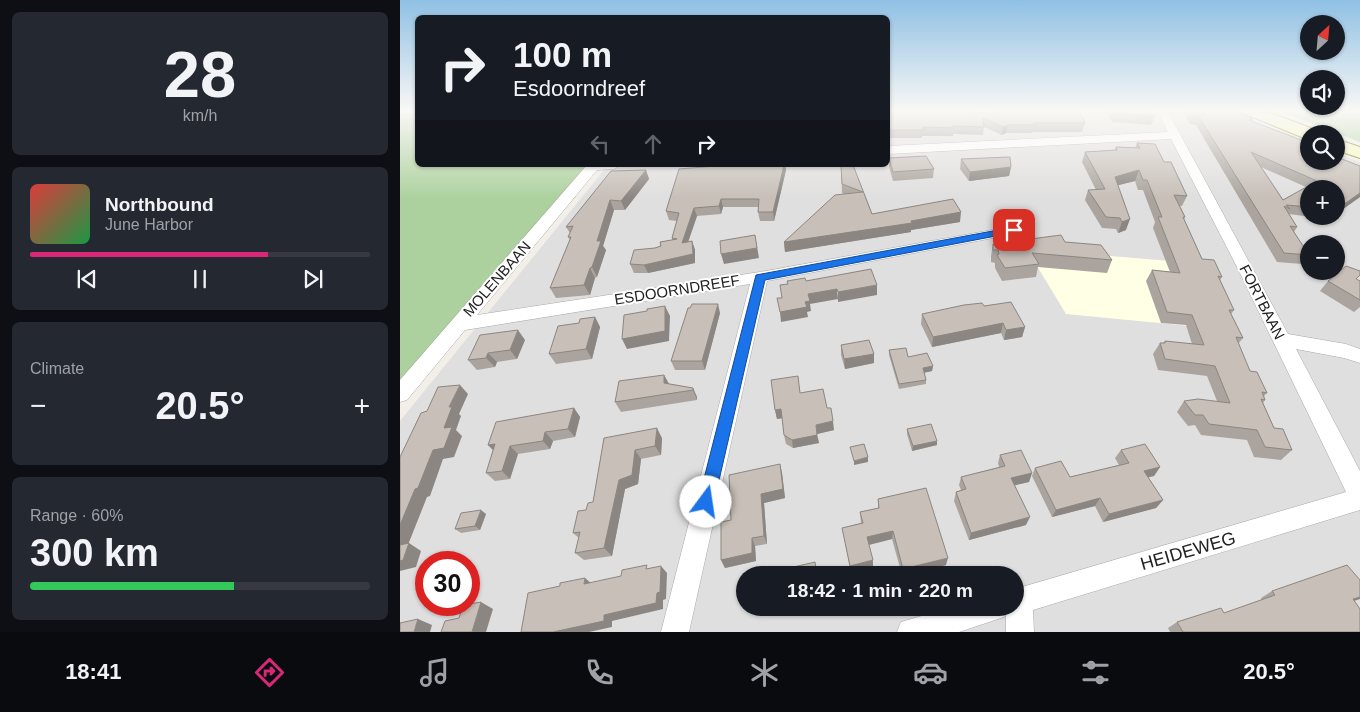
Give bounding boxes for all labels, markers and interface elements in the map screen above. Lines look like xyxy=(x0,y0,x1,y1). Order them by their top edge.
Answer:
north arrow xyxy=(1300,15,1345,60)
map controls xyxy=(1300,15,1345,280)
icon: right xyxy=(430,35,495,100)
text: 100 m xyxy=(513,35,612,74)
text: 28 xyxy=(164,38,236,111)
button: sound xyxy=(1300,70,1345,115)
text: Esdoorndreef xyxy=(513,76,645,101)
text: km/h xyxy=(183,107,217,124)
button: search xyxy=(1300,125,1345,170)
icon: left xyxy=(586,130,614,158)
icon: ahead xyxy=(639,130,667,158)
icon: right xyxy=(692,130,720,158)
button: + xyxy=(1300,180,1345,225)
text: Northbound xyxy=(105,194,214,215)
pin xyxy=(993,209,1035,251)
text: June Harbor xyxy=(105,216,193,233)
icon: arrive xyxy=(1000,216,1028,244)
button: − xyxy=(1300,235,1345,280)
street label: MOLENBAAN xyxy=(459,238,534,320)
street label: FORTBAAN xyxy=(1236,262,1288,342)
icon: previous xyxy=(73,265,101,293)
icon: pause xyxy=(186,265,214,293)
icon: next xyxy=(299,265,327,293)
street label: ESDOORNDREEF xyxy=(613,271,741,308)
text: Climate xyxy=(30,360,84,377)
text: 20.5° xyxy=(155,385,245,427)
text: − xyxy=(30,390,46,421)
text: + xyxy=(354,390,370,421)
position arrow xyxy=(679,475,731,527)
text: Range · 60% xyxy=(30,507,123,524)
street label: HEIDEWEG xyxy=(1138,528,1238,574)
text: 300 km xyxy=(30,532,159,574)
speed limit sign: 30 xyxy=(415,551,480,616)
text: 18:42 · 1 min · 220 m xyxy=(787,580,973,601)
icon: directions xyxy=(252,655,287,690)
icon: music xyxy=(417,655,452,690)
icon: phone xyxy=(582,655,617,690)
icon: climate xyxy=(747,655,782,690)
icon: car xyxy=(913,655,948,690)
icon: filters xyxy=(1078,655,1113,690)
text: 18:41 xyxy=(65,659,121,684)
text: 20.5° xyxy=(1243,659,1295,684)

